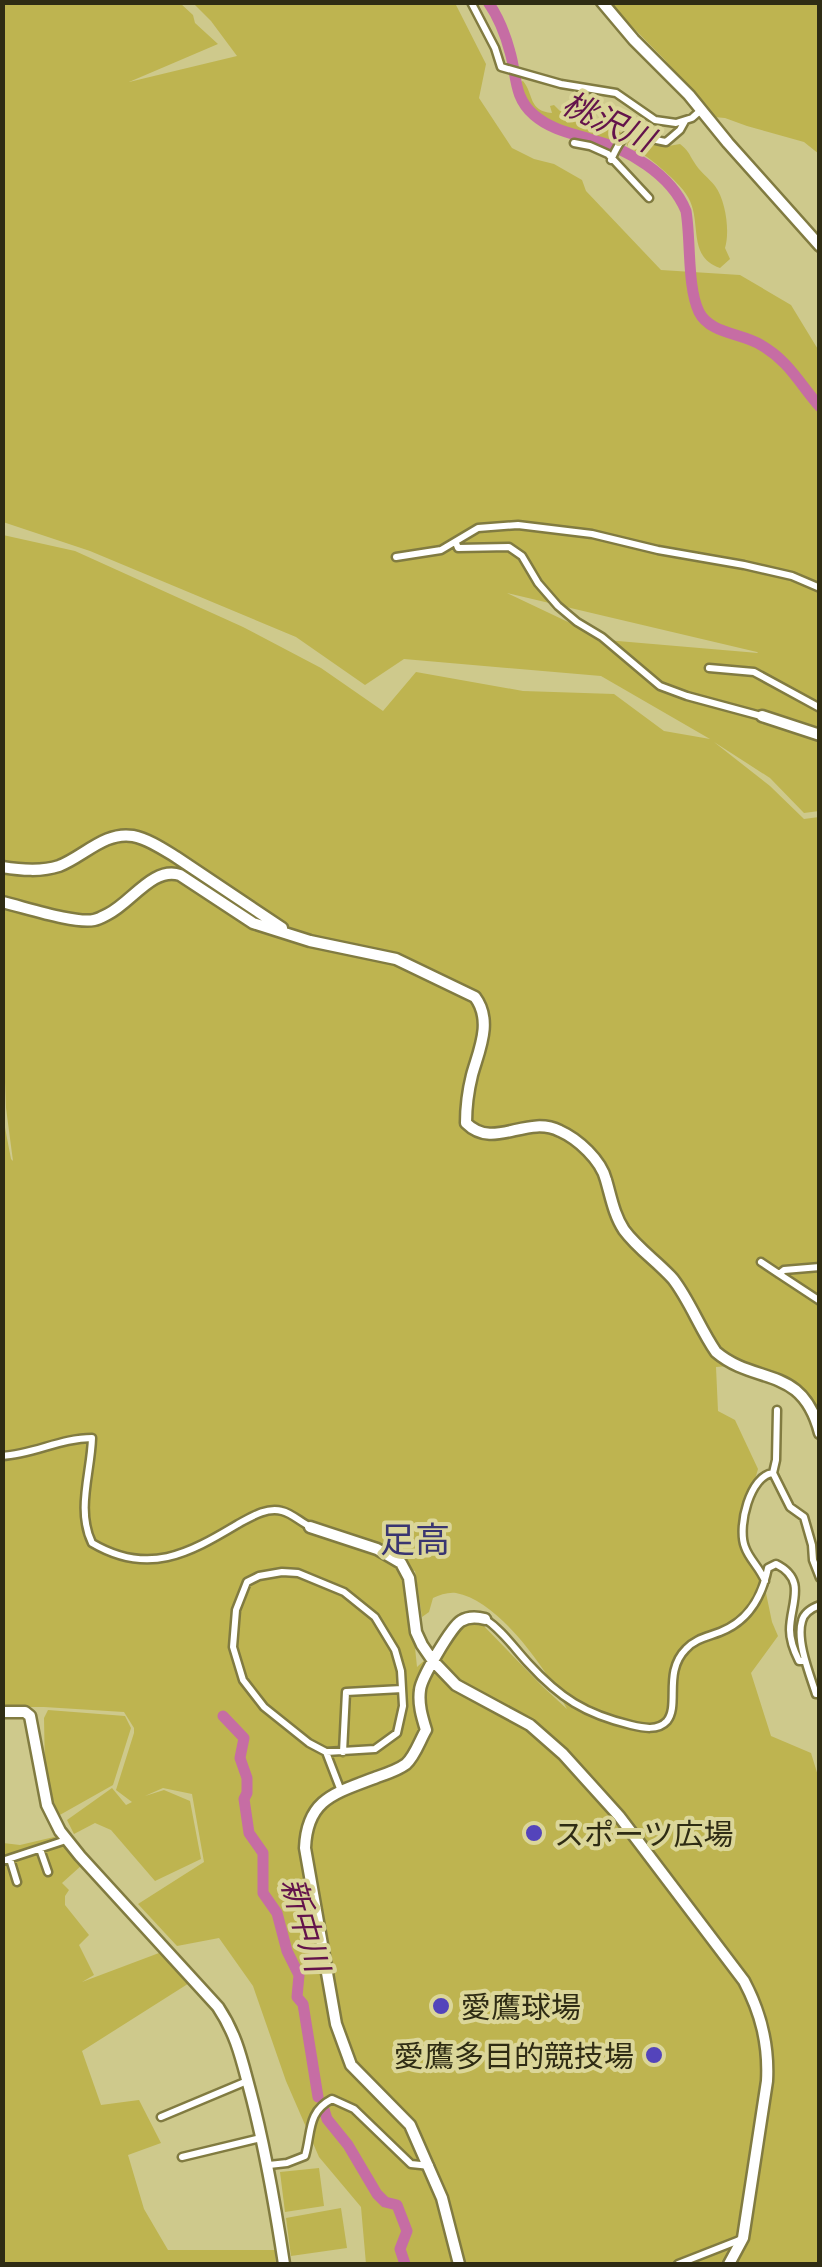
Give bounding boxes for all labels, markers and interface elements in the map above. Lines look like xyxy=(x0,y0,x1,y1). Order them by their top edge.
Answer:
water label: 桃沢川 xyxy=(557,82,663,159)
district label: 足高 xyxy=(380,1517,450,1559)
place label: スポーツ広場 xyxy=(554,1815,733,1851)
marker: スポーツ広場 xyxy=(523,1822,545,1844)
water label: 新中川 xyxy=(276,1873,339,1978)
place label: 愛鷹球場 xyxy=(461,1988,581,2024)
marker: 愛鷹球場 xyxy=(430,1995,452,2017)
place label: 愛鷹多目的競技場 xyxy=(394,2037,634,2073)
marker: 愛鷹多目的競技場 xyxy=(643,2044,665,2066)

